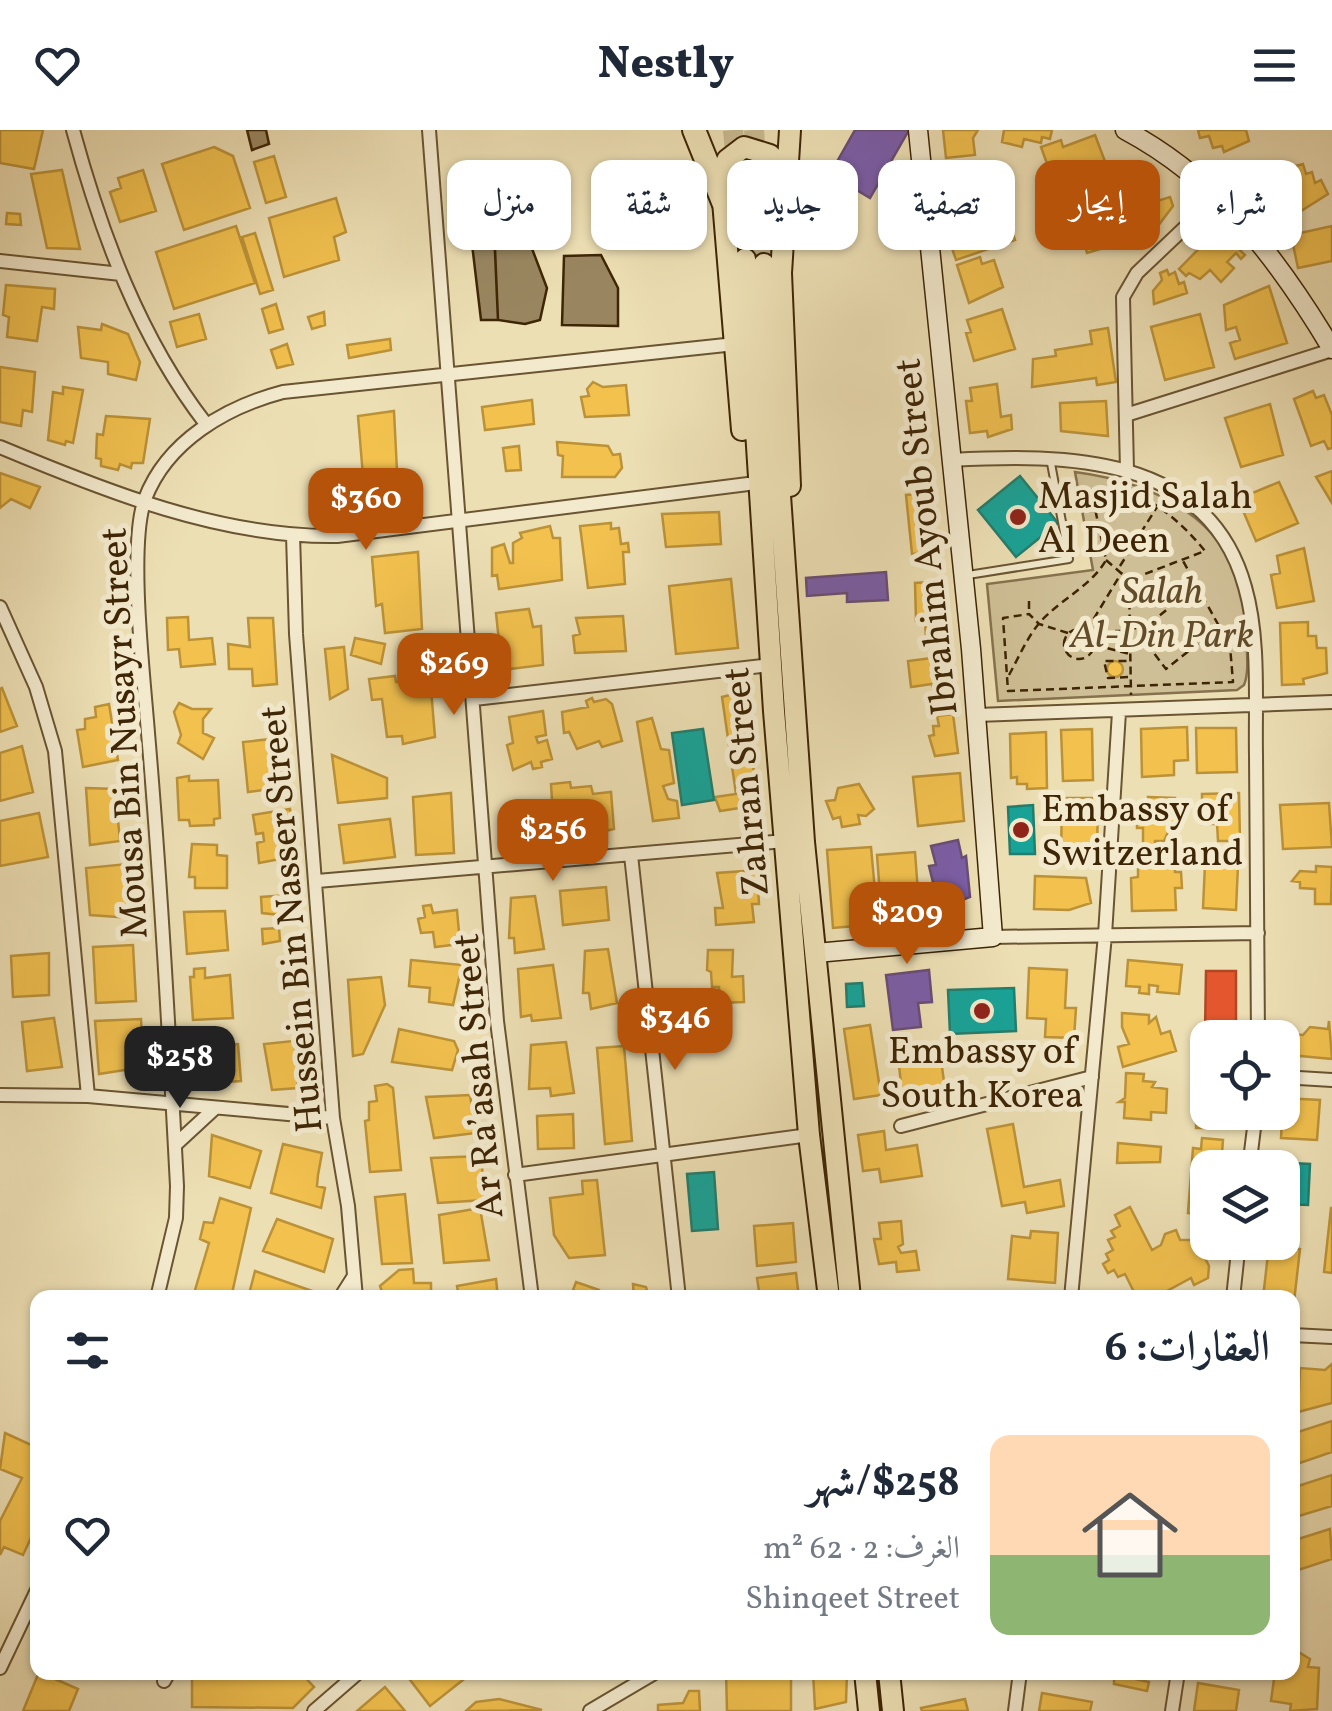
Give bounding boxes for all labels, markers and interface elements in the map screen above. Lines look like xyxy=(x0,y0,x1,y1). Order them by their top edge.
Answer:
text: Nestly xyxy=(598,34,734,97)
icon: heart xyxy=(30,38,85,93)
icon: menu xyxy=(1247,38,1302,93)
chip: منزل xyxy=(447,160,571,250)
chip: شقة xyxy=(591,160,707,250)
chip: جديد xyxy=(727,160,858,250)
chip: تصفية xyxy=(878,160,1015,250)
chip: إيجار xyxy=(1035,160,1160,250)
chip: شراء xyxy=(1180,160,1302,250)
street label: Ibrahim Ayoub Street xyxy=(883,356,974,718)
pin: $360 xyxy=(307,468,425,553)
place label: Masjid Salah Al Deen xyxy=(1038,472,1253,569)
text: $360 xyxy=(330,478,402,522)
marker: Masjid Salah Al Deen xyxy=(1007,506,1029,528)
street label: Mousa Bin Nusayr Street xyxy=(89,526,164,940)
park label: Salah Al-Din Park xyxy=(1068,567,1254,664)
pin: $269 xyxy=(395,633,513,718)
text: $269 xyxy=(419,643,489,687)
street label: Zahran Street xyxy=(712,665,785,899)
street label: Hussein Bin Nasser Street xyxy=(248,703,339,1134)
place label: Embassy of Switzerland xyxy=(1041,785,1244,882)
pin: $256 xyxy=(494,799,612,884)
text: $256 xyxy=(519,809,587,853)
marker: Embassy of Switzerland xyxy=(1010,819,1032,841)
pin: $209 xyxy=(848,882,966,967)
text: $209 xyxy=(871,892,943,936)
street label: Ar Ra’asah Street xyxy=(442,931,519,1220)
pin: $346 xyxy=(616,988,734,1073)
text: $346 xyxy=(640,998,710,1042)
marker: Embassy of South Korea xyxy=(971,1000,993,1022)
map controls xyxy=(1190,1020,1300,1260)
button: locate xyxy=(1190,1020,1300,1130)
pin: $258 xyxy=(121,1026,239,1111)
place label: Embassy of South Korea xyxy=(880,1027,1084,1124)
text: $258 xyxy=(146,1036,214,1080)
button: layers xyxy=(1190,1150,1300,1260)
text: العقارات: 6 xyxy=(1105,1320,1270,1379)
icon: filters xyxy=(60,1323,115,1378)
text: $258/شهر xyxy=(807,1455,960,1514)
icon: home xyxy=(1070,1475,1190,1595)
icon: heart xyxy=(60,1508,115,1563)
text: الغرف: 2 · 62 m² xyxy=(763,1528,960,1572)
text: Shinqeet Street xyxy=(745,1578,960,1622)

